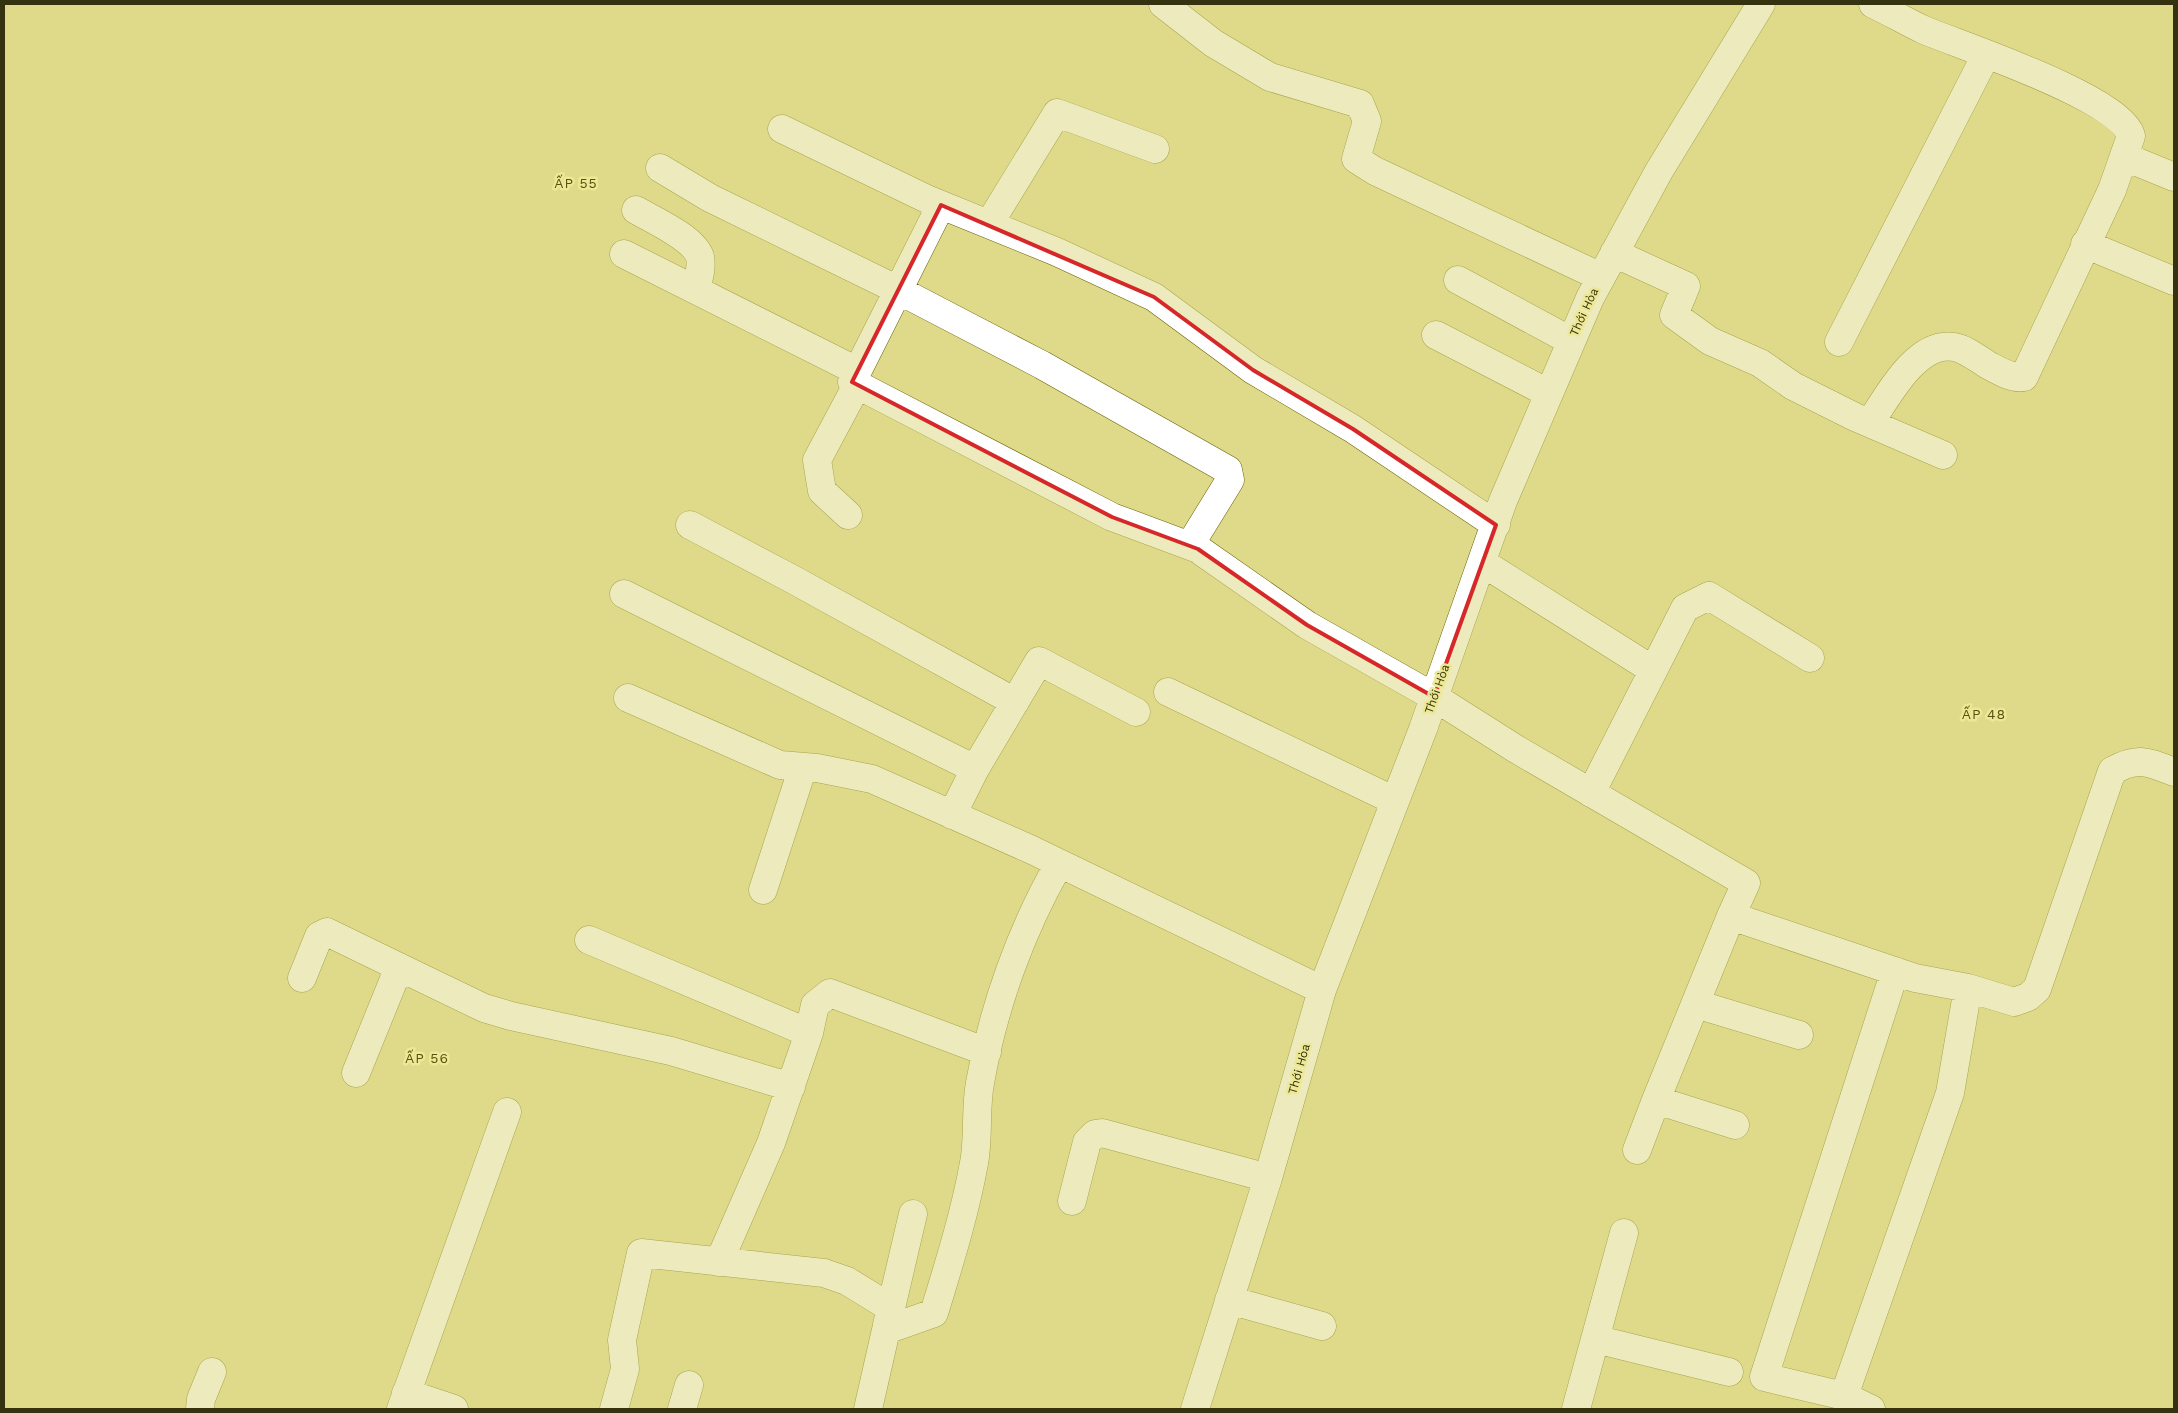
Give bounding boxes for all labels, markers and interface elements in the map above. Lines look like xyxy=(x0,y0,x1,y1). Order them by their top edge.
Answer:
district label: ẤP 55 xyxy=(554,174,598,191)
street label: Thới Hòa xyxy=(1567,285,1601,338)
street label: Thới Hòa xyxy=(1422,662,1452,716)
district label: ẤP 48 xyxy=(1962,705,2006,722)
street label: Thới Hòa xyxy=(1285,1042,1313,1096)
district label: ẤP 56 xyxy=(405,1049,449,1066)

